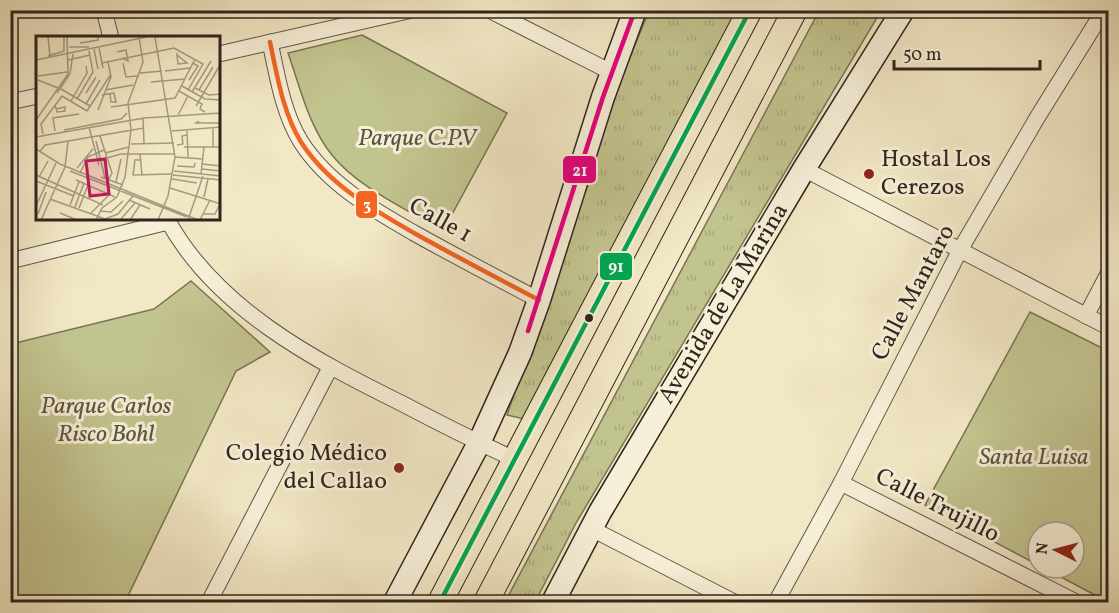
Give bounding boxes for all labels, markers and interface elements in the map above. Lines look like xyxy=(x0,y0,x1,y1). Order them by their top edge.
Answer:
scale bar xyxy=(894,33,1040,71)
inset map xyxy=(36,36,220,220)
text: 50 m xyxy=(903,43,942,68)
park label: Parque C.P.V xyxy=(358,122,478,156)
place label: Hostal Los Cerezos xyxy=(881,143,991,205)
line badge: 21 xyxy=(562,155,597,184)
text: 21 xyxy=(573,161,587,183)
marker: Hostal Los Cerezos xyxy=(862,167,876,181)
line badge: 3 xyxy=(355,190,378,219)
street label: Calle 1 xyxy=(402,190,478,252)
text: 3 xyxy=(363,195,371,217)
street label: Avenida de La Marina xyxy=(650,197,798,411)
street label: Calle Mantaro xyxy=(864,219,964,367)
line badge: 91 xyxy=(599,252,633,281)
text: 91 xyxy=(608,257,624,279)
unlabelled marker xyxy=(583,312,595,324)
park label: Parque Carlos Risco Bohl xyxy=(41,390,172,452)
place label: Colegio Médico del Callao xyxy=(226,437,387,499)
park label: Santa Luisa xyxy=(979,441,1089,475)
street label: Calle Trujillo xyxy=(869,460,1005,552)
marker: Colegio Médico del Callao xyxy=(392,461,406,475)
north arrow xyxy=(1026,520,1086,580)
text: N xyxy=(1032,541,1055,556)

